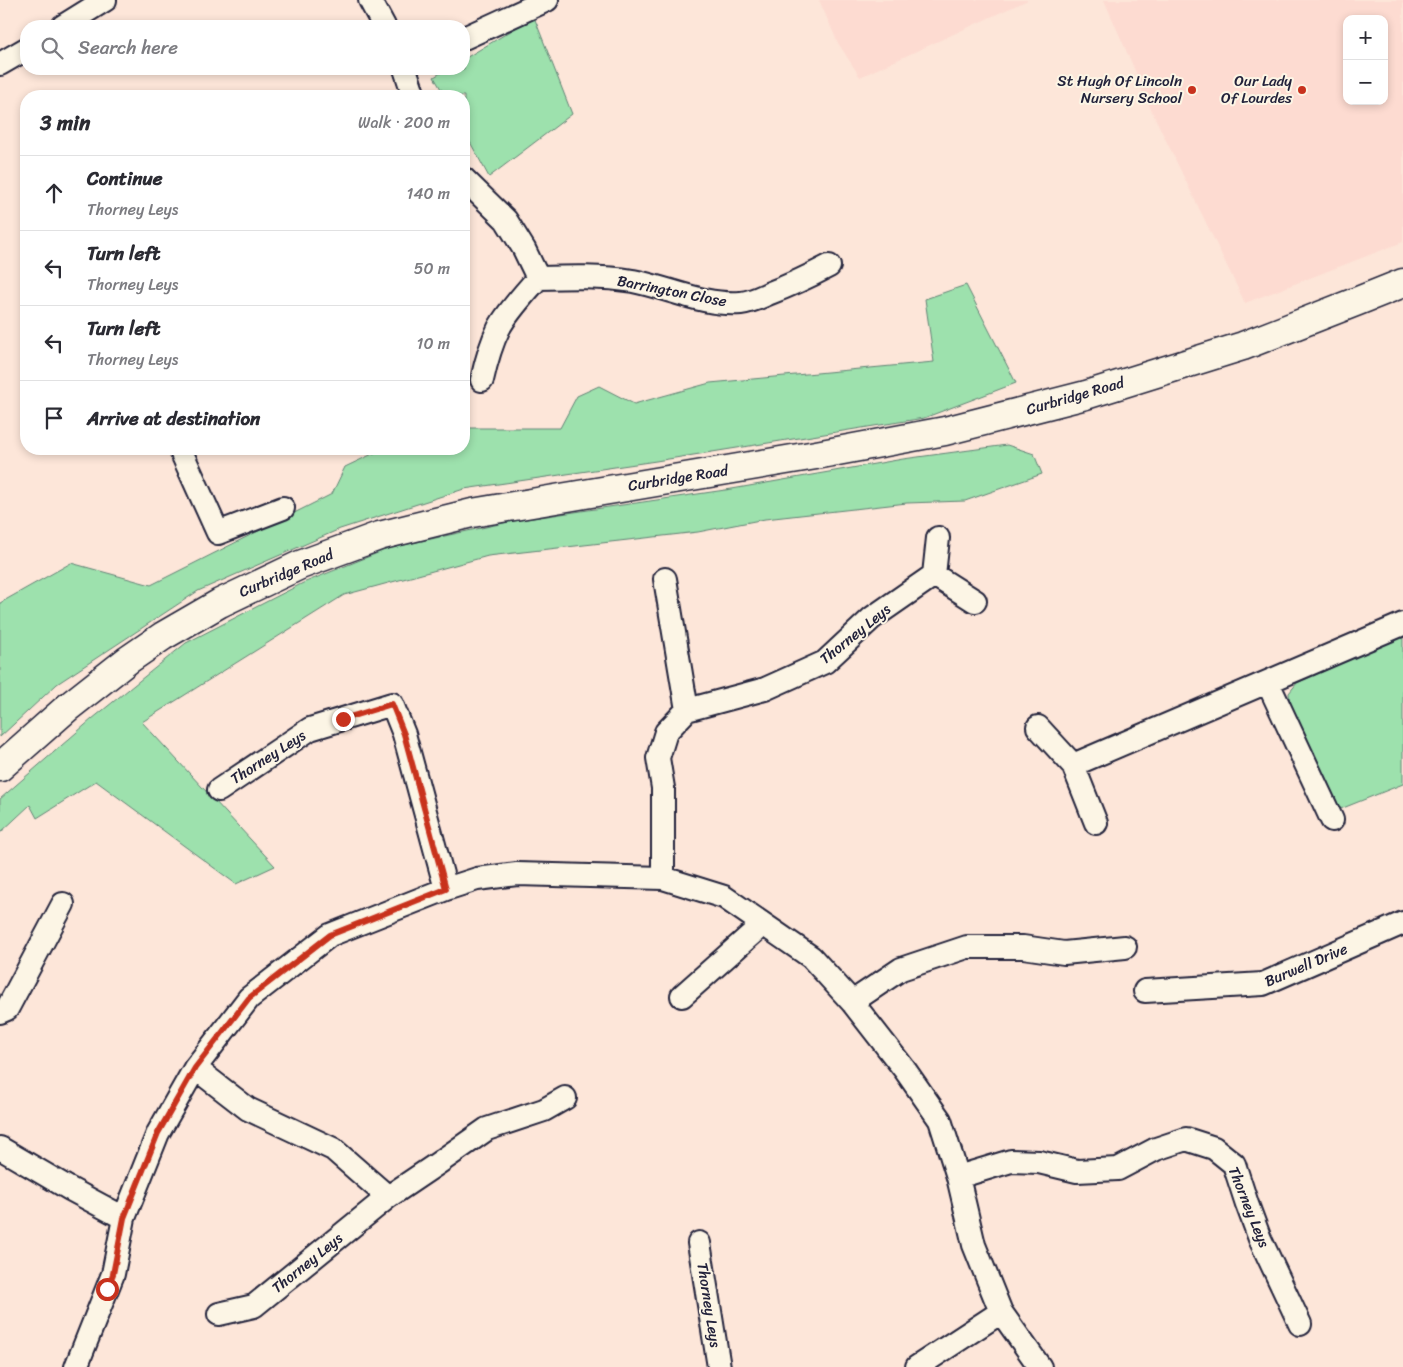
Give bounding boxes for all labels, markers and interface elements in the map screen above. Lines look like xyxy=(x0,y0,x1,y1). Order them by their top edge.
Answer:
map controls xyxy=(1343,15,1388,105)
button: + xyxy=(1343,15,1388,60)
search box xyxy=(20,20,470,75)
text: Search here xyxy=(78,31,178,64)
icon: search xyxy=(38,34,66,62)
button: − xyxy=(1343,60,1388,105)
place label: St Hugh Of Lincoln Nursery School xyxy=(1057,68,1183,111)
place label: Our Lady Of Lourdes xyxy=(1221,68,1292,111)
marker: St Hugh Of Lincoln Nursery School xyxy=(1186,84,1198,96)
marker: Our Lady Of Lourdes xyxy=(1296,84,1308,96)
text: 3 min xyxy=(40,104,90,142)
text: Walk · 200 m xyxy=(358,108,450,137)
text: Continue xyxy=(87,162,163,195)
icon: ahead xyxy=(40,179,68,207)
text: 140 m xyxy=(407,179,450,208)
text: Thorney Leys xyxy=(87,195,178,224)
text: Turn left xyxy=(87,237,160,270)
icon: left xyxy=(40,254,68,282)
text: 50 m xyxy=(414,254,450,283)
street label: Barrington Close xyxy=(615,268,729,314)
text: Thorney Leys xyxy=(87,270,178,299)
text: Turn left xyxy=(87,312,160,345)
icon: left xyxy=(40,329,68,357)
text: 10 m xyxy=(417,329,450,358)
text: Thorney Leys xyxy=(87,345,178,374)
street label: Curbridge Road xyxy=(1023,369,1128,422)
text: Arrive at destination xyxy=(87,402,260,435)
icon: arrive xyxy=(40,404,68,432)
street label: Curbridge Road xyxy=(626,457,731,499)
street label: Curbridge Road xyxy=(235,541,338,605)
street label: Thorney Leys xyxy=(814,596,897,671)
route end xyxy=(332,708,355,731)
street label: Thorney Leys xyxy=(225,722,312,791)
street label: Burwell Drive xyxy=(1260,936,1352,994)
street label: Thorney Leys xyxy=(1221,1162,1277,1252)
street label: Thorney Leys xyxy=(266,1225,349,1300)
street label: Thorney Leys xyxy=(689,1261,729,1350)
route start xyxy=(96,1278,119,1301)

